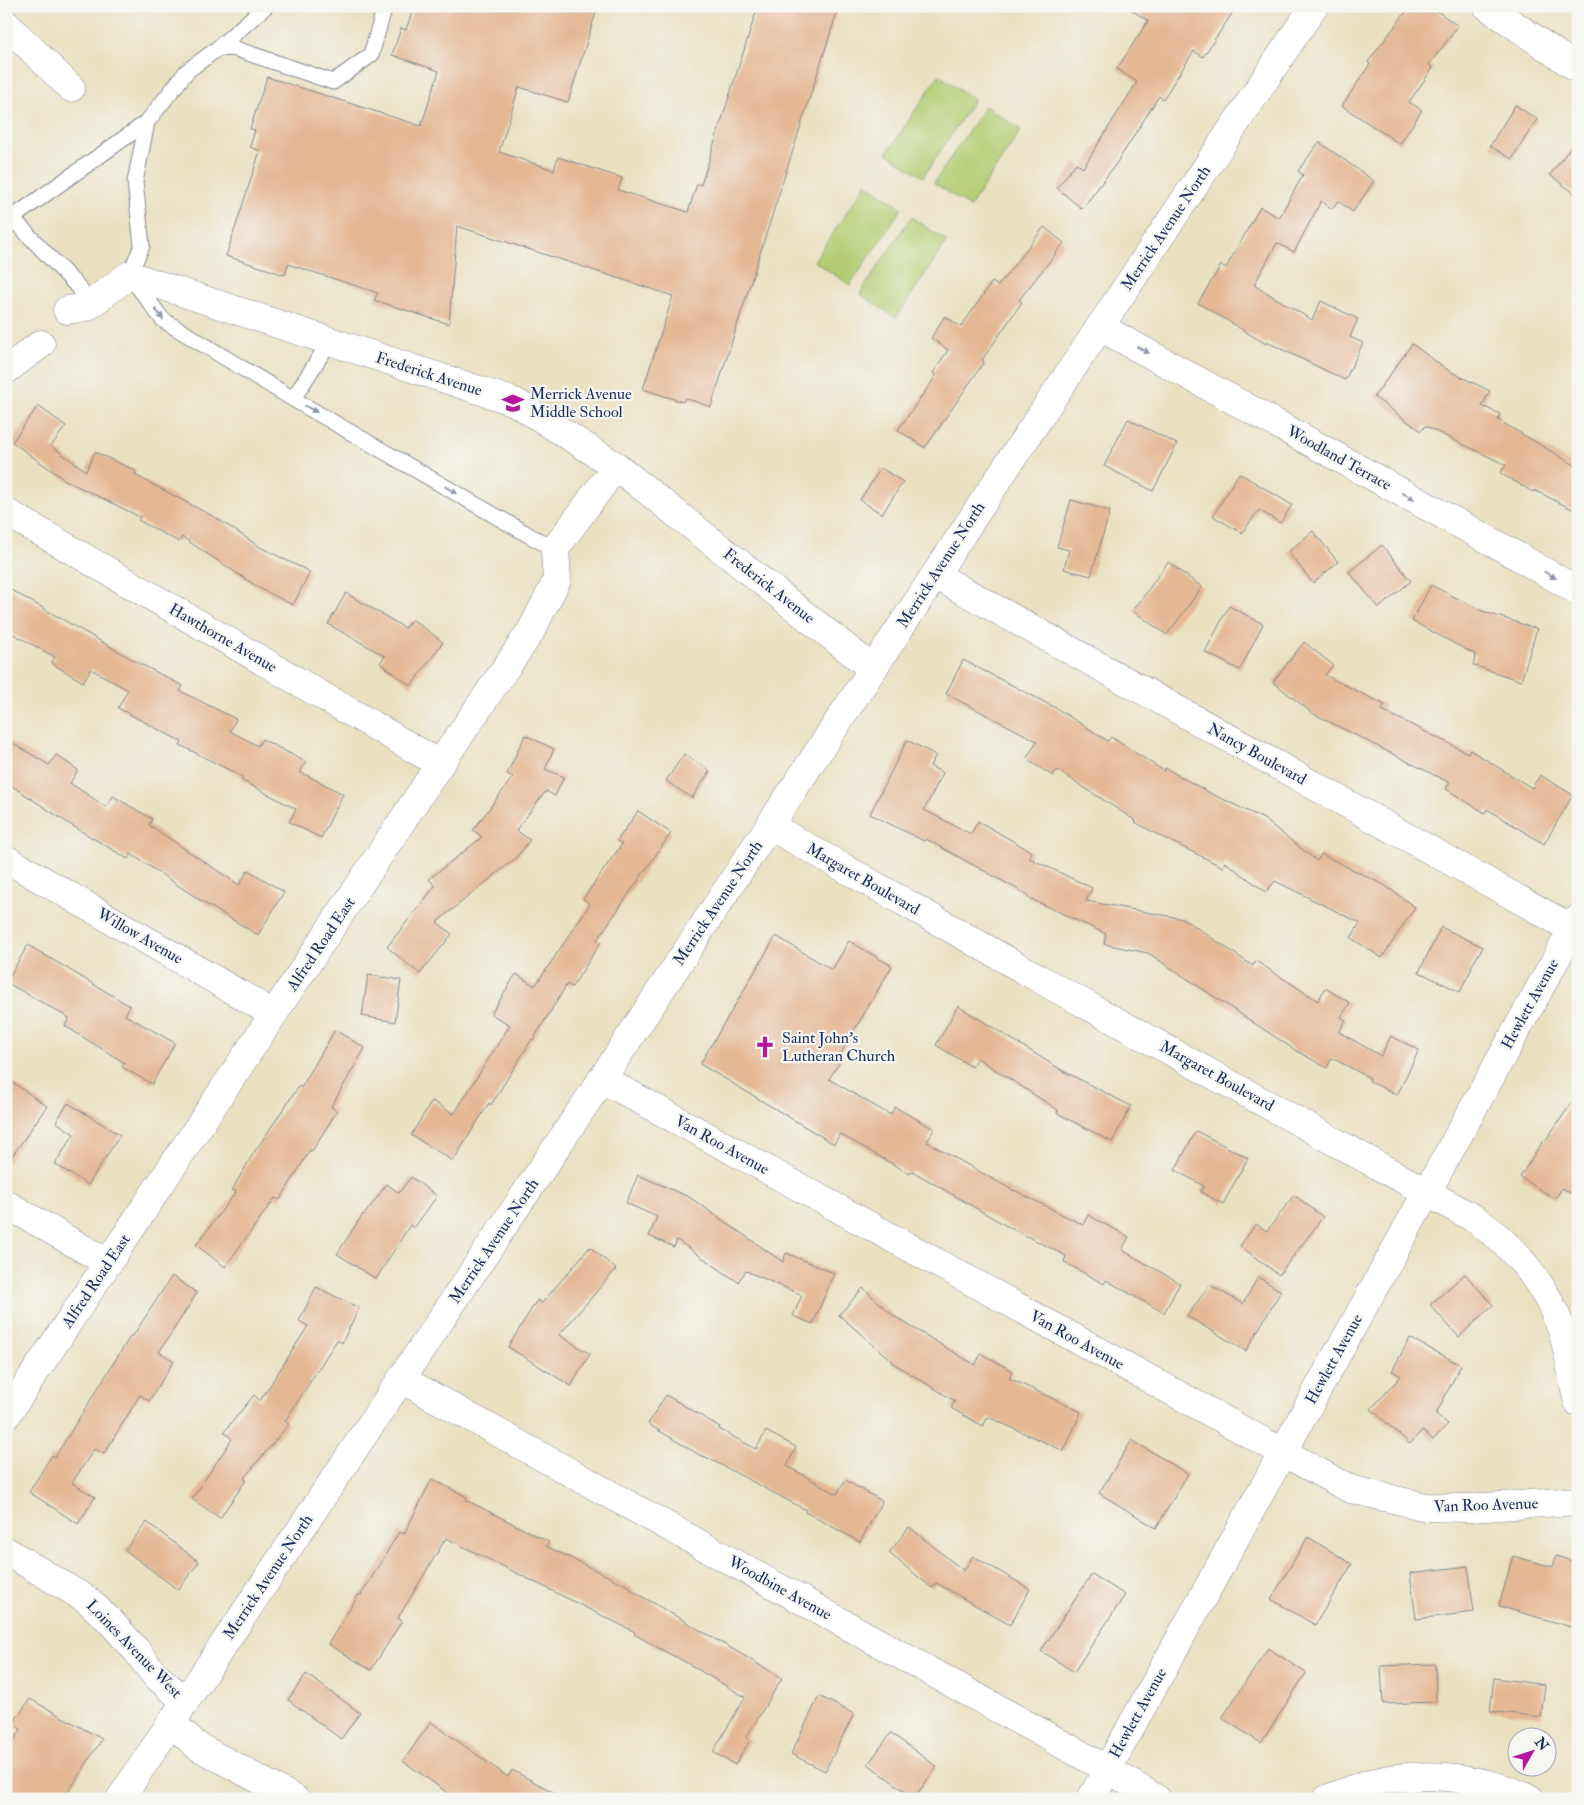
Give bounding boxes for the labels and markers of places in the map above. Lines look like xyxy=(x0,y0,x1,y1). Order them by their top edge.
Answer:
place label: Merrick Avenue Middle School xyxy=(530,384,632,422)
school or university icon: Merrick Avenue Middle School xyxy=(500,390,526,416)
place label: Saint John's Lutheran Church xyxy=(782,1028,896,1066)
church icon: Saint John's Lutheran Church xyxy=(752,1034,778,1060)

